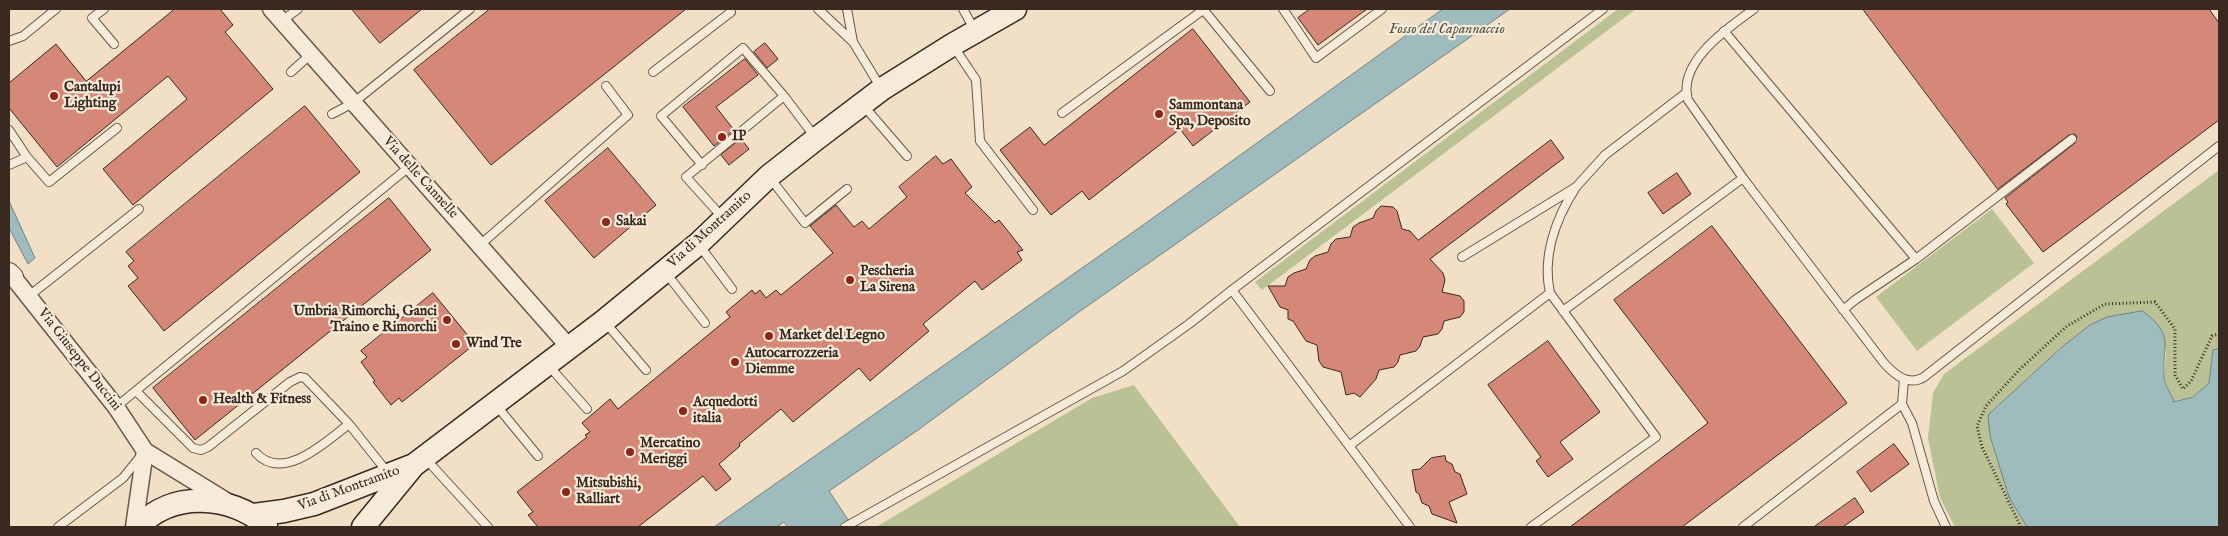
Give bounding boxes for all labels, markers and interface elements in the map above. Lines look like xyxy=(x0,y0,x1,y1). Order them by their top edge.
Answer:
water label: Fosso del Capannaccio xyxy=(1389,21,1505,39)
place label: Cantalupi Lighting xyxy=(64,80,121,112)
marker: Cantalupi Lighting xyxy=(48,90,60,102)
place label: Sammontana Spa, Deposito xyxy=(1169,98,1251,130)
marker: Sammontana Spa, Deposito xyxy=(1153,108,1165,120)
place label: IP xyxy=(732,129,746,145)
marker: IP xyxy=(716,131,728,143)
street label: Via delle Cannelle xyxy=(379,134,461,222)
street label: Via di Montramito xyxy=(665,188,755,272)
place label: Sakai xyxy=(616,214,647,230)
marker: Sakai xyxy=(600,216,612,228)
place label: Pescheria La Sirena xyxy=(860,264,915,296)
marker: Pescheria La Sirena xyxy=(844,274,856,286)
place label: Umbria Rimorchi, Ganci Traino e Rimorchi xyxy=(293,304,437,336)
street label: Via Giuseppe Duccini xyxy=(34,305,124,415)
marker: Umbria Rimorchi, Ganci Traino e Rimorchi xyxy=(441,314,453,326)
place label: Market del Legno xyxy=(779,328,885,344)
marker: Market del Legno xyxy=(763,330,775,342)
place label: Wind Tre xyxy=(466,336,522,352)
marker: Wind Tre xyxy=(450,338,462,350)
place label: Autocarrozzeria Diemme xyxy=(745,346,838,378)
marker: Autocarrozzeria Diemme xyxy=(729,356,741,368)
place label: Health & Fitness xyxy=(213,392,311,408)
marker: Health & Fitness xyxy=(197,394,209,406)
place label: Acquedotti italia xyxy=(693,395,757,428)
marker: Acquedotti italia xyxy=(677,405,689,417)
place label: Mercatino Meriggi xyxy=(640,436,700,468)
marker: Mercatino Meriggi xyxy=(624,446,636,458)
street label: Via di Montramito xyxy=(296,463,402,515)
place label: Mitsubishi, Ralliart xyxy=(576,476,641,508)
marker: Mitsubishi, Ralliart xyxy=(560,486,572,498)

